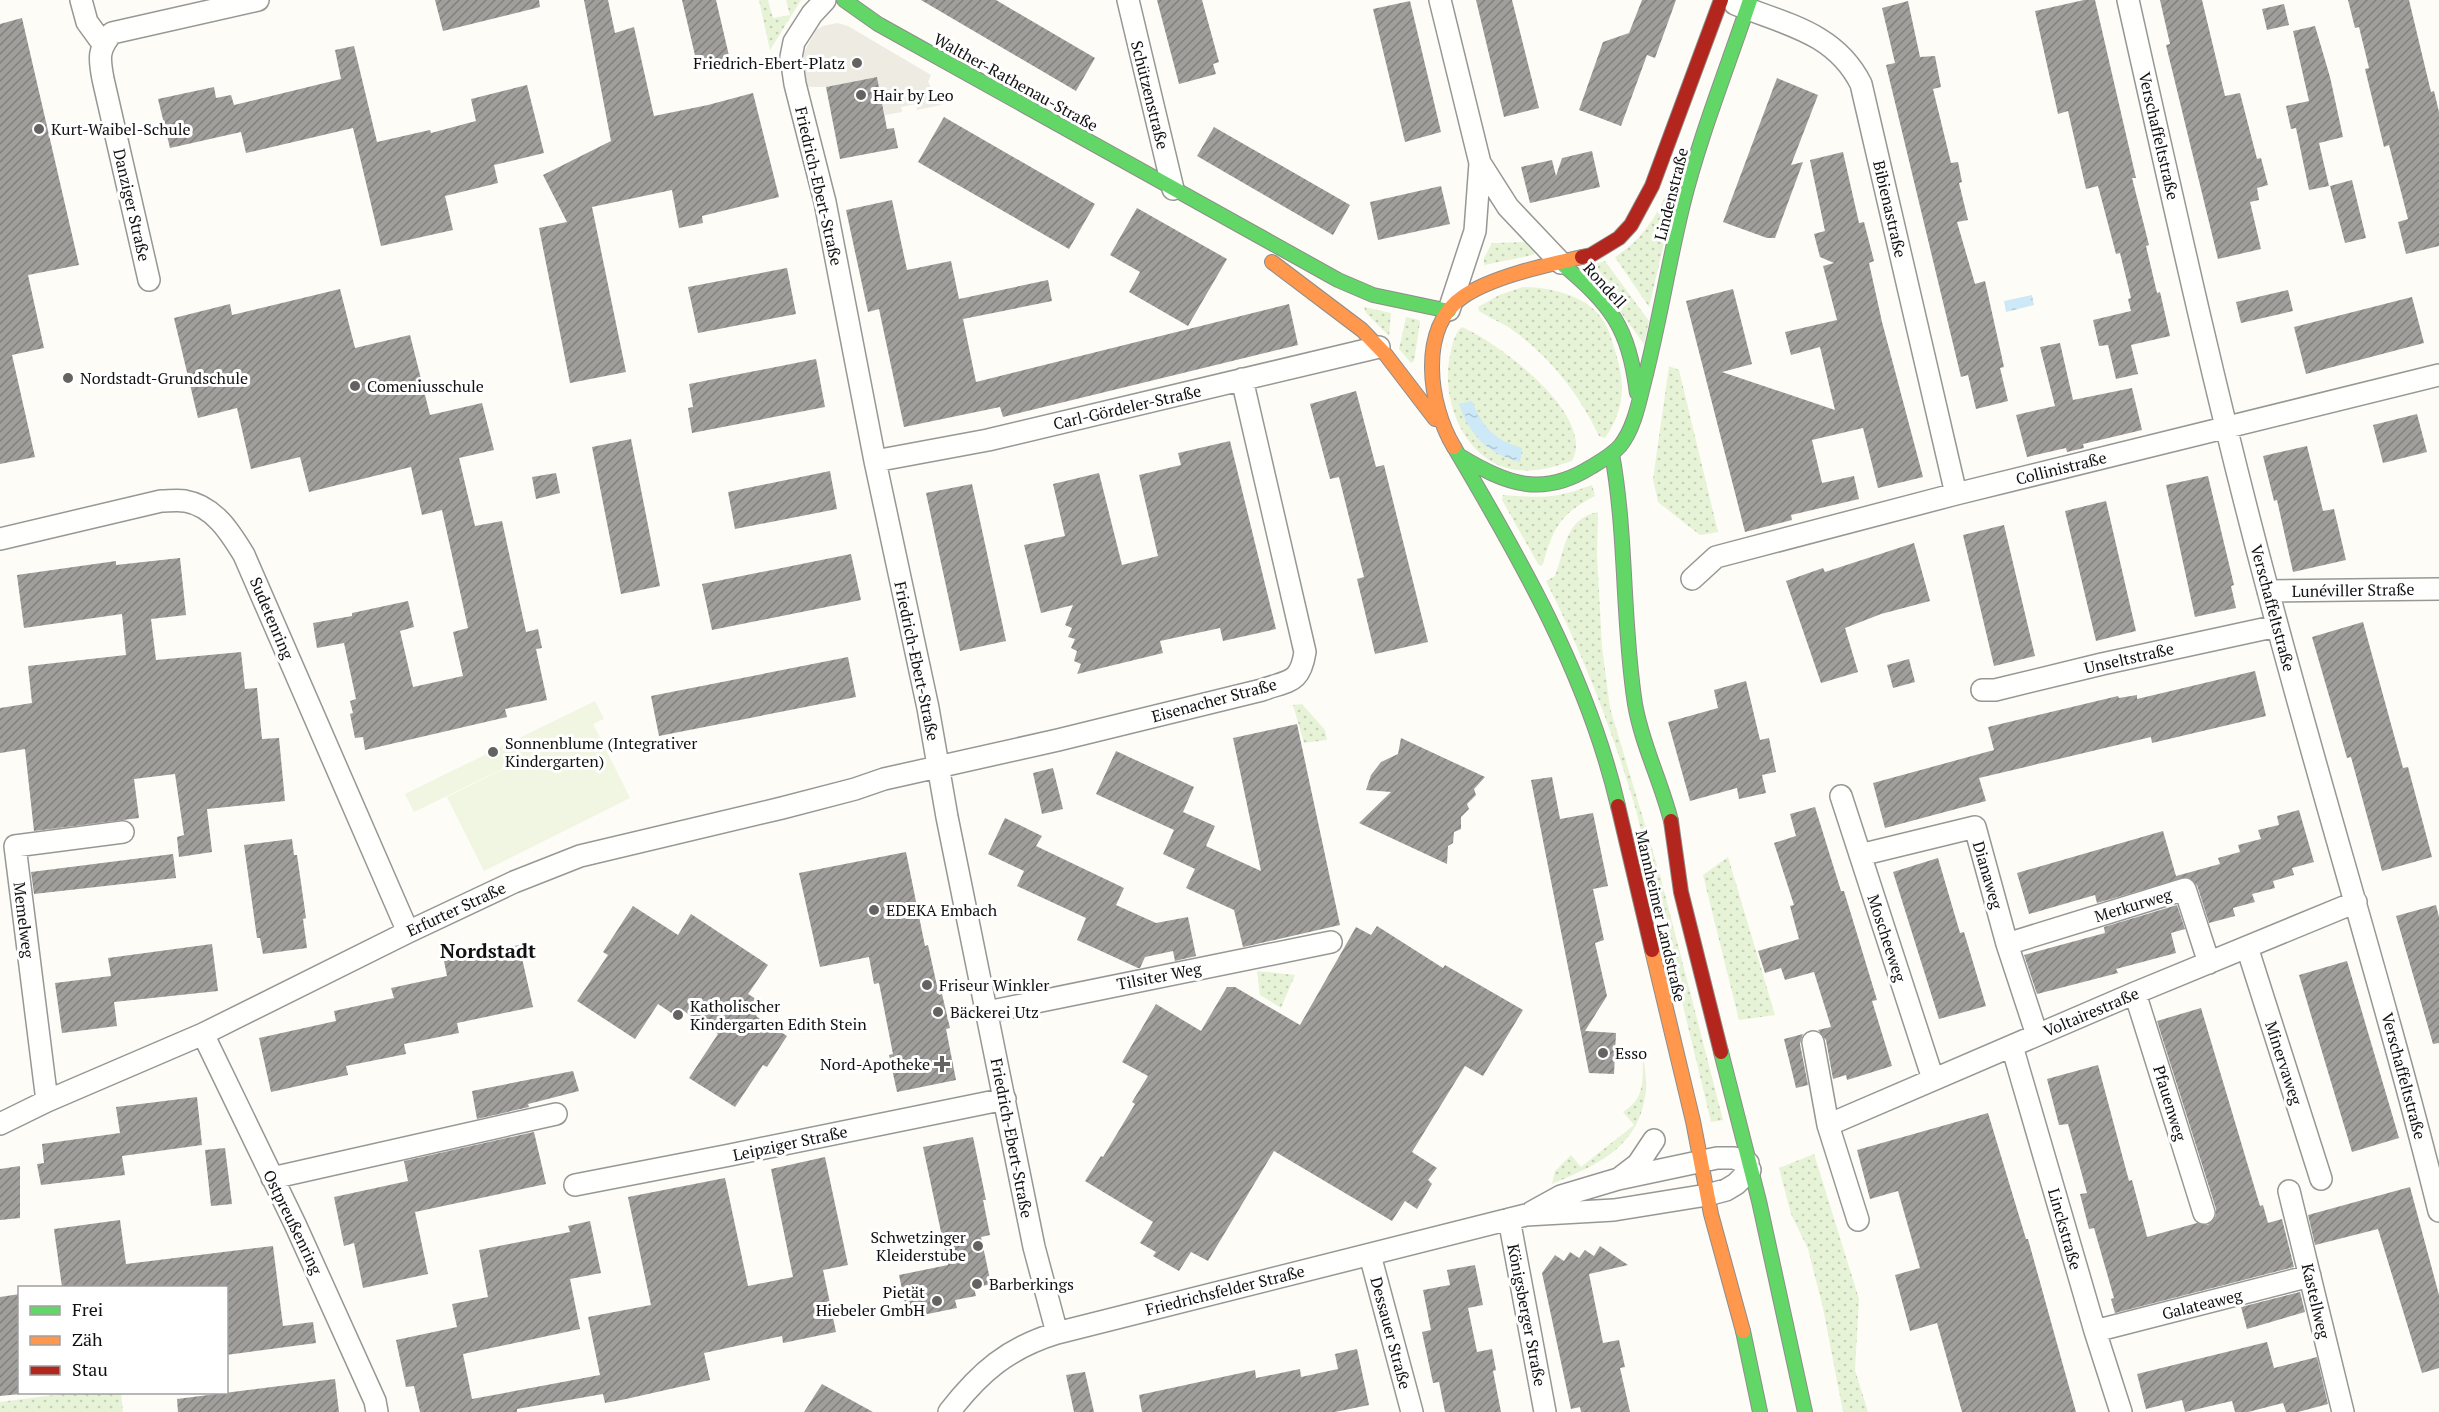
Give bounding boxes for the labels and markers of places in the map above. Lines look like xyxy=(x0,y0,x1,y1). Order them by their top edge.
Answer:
place label: Friedrich-Ebert-Platz xyxy=(693,52,845,74)
marker: Friedrich-Ebert-Platz xyxy=(850,56,864,70)
place label: Hair by Leo xyxy=(873,84,954,106)
marker: Hair by Leo xyxy=(854,88,868,102)
place label: Kurt-Waibel-Schule xyxy=(51,118,191,140)
marker: Kurt-Waibel-Schule xyxy=(32,122,46,136)
place label: Nordstadt-Grundschule xyxy=(80,367,248,389)
marker: Nordstadt-Grundschule xyxy=(61,371,75,385)
place label: Comeniusschule xyxy=(367,375,484,397)
marker: Comeniusschule xyxy=(348,379,362,393)
place label: Sonnenblume (Integrativer Kindergarten) xyxy=(505,732,698,772)
marker: Sonnenblume (Integrativer Kindergarten) xyxy=(486,745,500,759)
place label: EDEKA Embach xyxy=(886,899,998,921)
marker: EDEKA Embach xyxy=(867,903,881,917)
place label: Friseur Winkler xyxy=(939,974,1050,996)
marker: Friseur Winkler xyxy=(920,978,934,992)
place label: Katholischer Kindergarten Edith Stein xyxy=(690,995,867,1035)
place label: Bäckerei Utz xyxy=(950,1001,1039,1023)
marker: Bäckerei Utz xyxy=(931,1005,945,1019)
marker: Katholischer Kindergarten Edith Stein xyxy=(671,1008,685,1022)
place label: Esso xyxy=(1615,1042,1647,1064)
marker: Esso xyxy=(1596,1046,1610,1060)
place label: Nord-Apotheke xyxy=(820,1053,930,1075)
marker: Nord-Apotheke xyxy=(935,1057,949,1071)
place label: Schwetzinger Kleiderstube xyxy=(870,1226,967,1266)
marker: Schwetzinger Kleiderstube xyxy=(971,1239,985,1253)
place label: Barberkings xyxy=(989,1273,1074,1295)
marker: Barberkings xyxy=(970,1277,984,1291)
place label: Pietät Hiebeler GmbH xyxy=(816,1281,925,1321)
marker: Pietät Hiebeler GmbH xyxy=(930,1294,944,1308)

